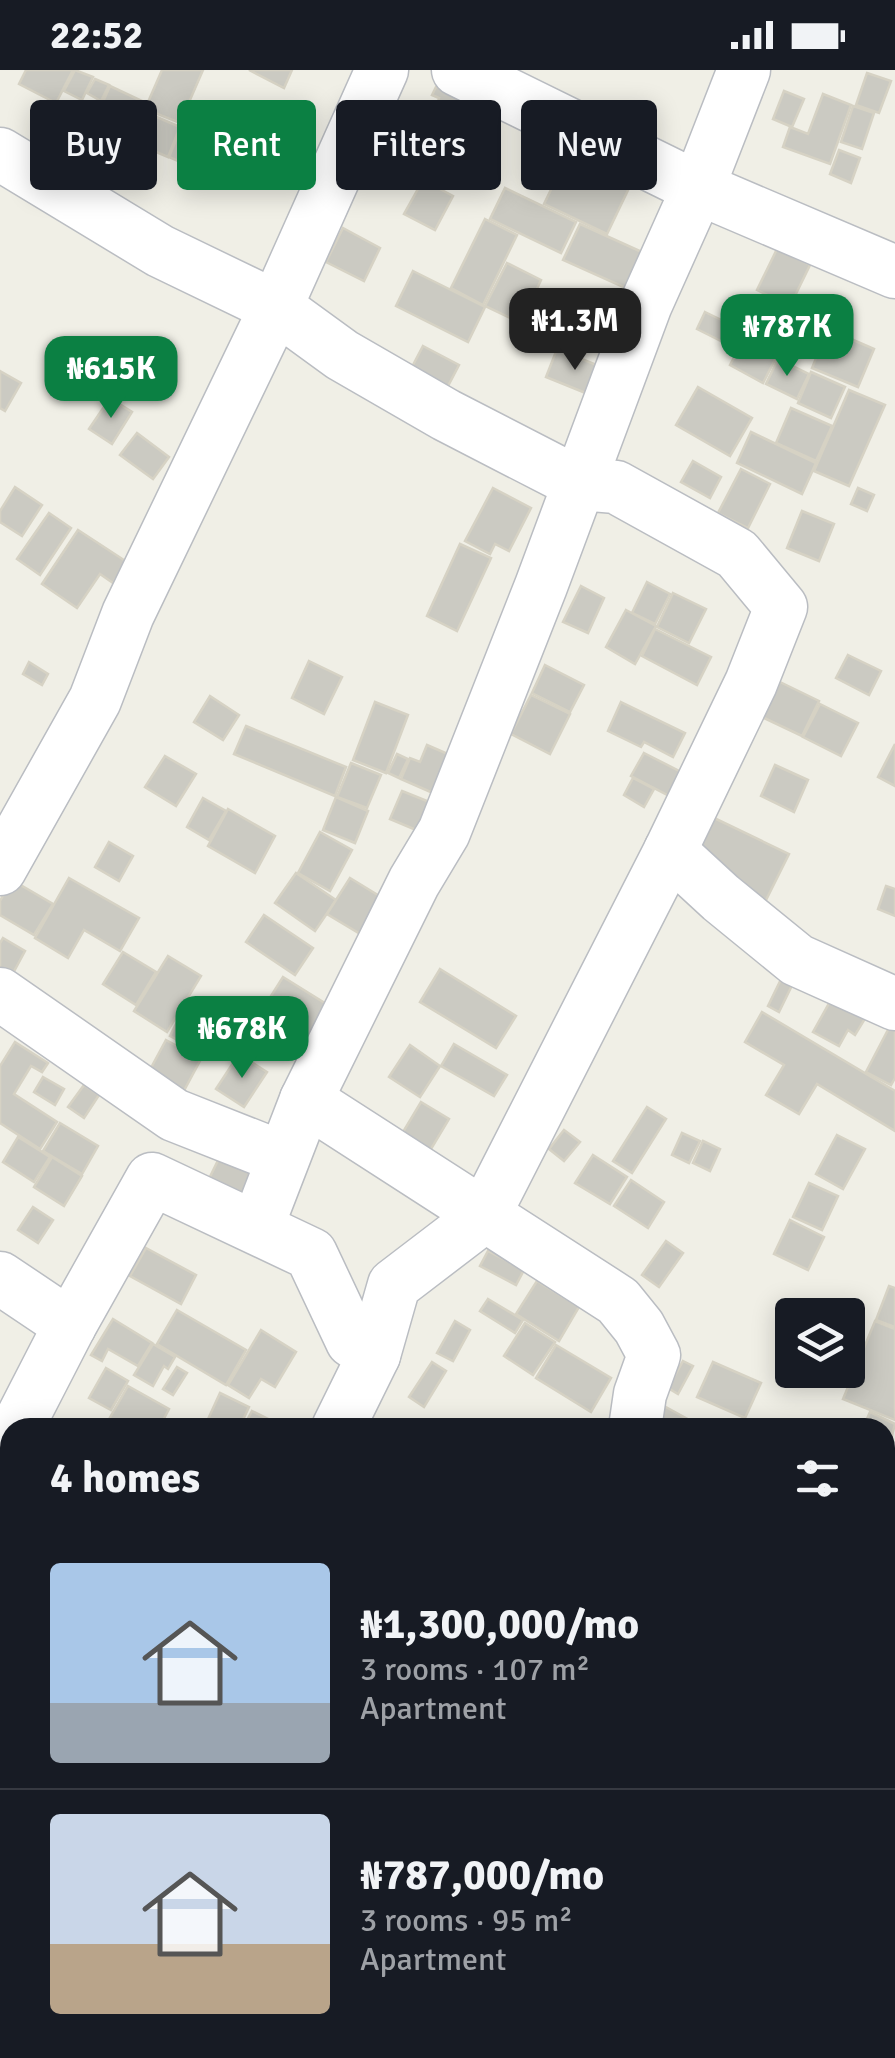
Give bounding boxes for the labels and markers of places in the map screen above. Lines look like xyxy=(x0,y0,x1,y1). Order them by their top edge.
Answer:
pin: ₦1.3M xyxy=(505,288,645,373)
pin: ₦787K xyxy=(717,294,857,379)
pin: ₦615K xyxy=(41,336,181,421)
pin: ₦678K xyxy=(172,996,312,1081)

